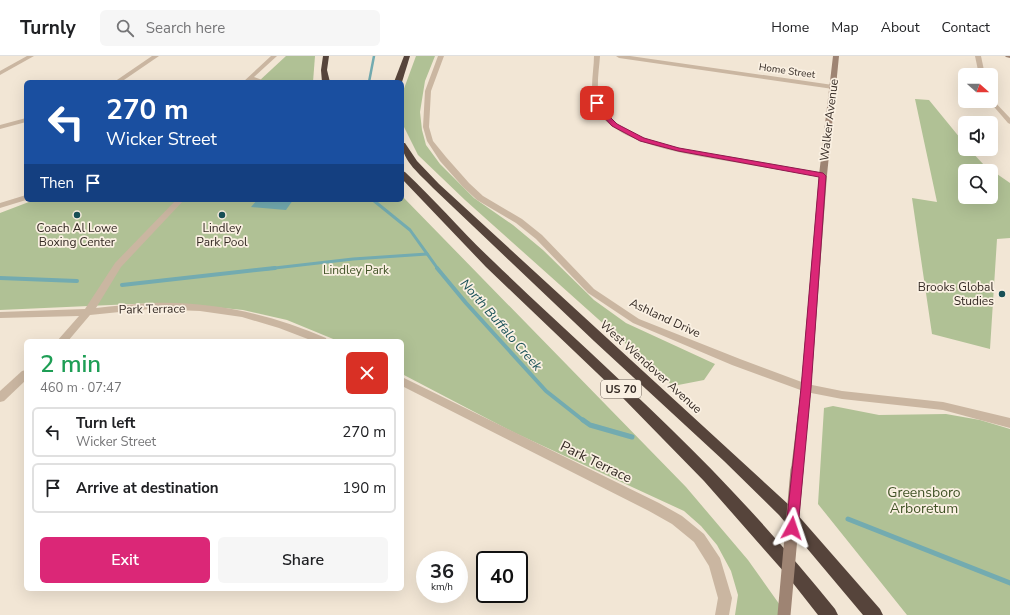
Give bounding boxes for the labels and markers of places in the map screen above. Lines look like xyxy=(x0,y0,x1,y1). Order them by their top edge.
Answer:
pin xyxy=(580,86,614,120)
marker: Coach Al Lowe Boxing Center xyxy=(72,210,82,220)
marker: Lindley Park Pool xyxy=(217,210,227,220)
place label: Coach Al Lowe Boxing Center xyxy=(37,220,117,250)
place label: Lindley Park Pool xyxy=(196,220,248,250)
place label: Brooks Global Studies xyxy=(918,279,994,309)
marker: Brooks Global Studies xyxy=(997,289,1007,299)

